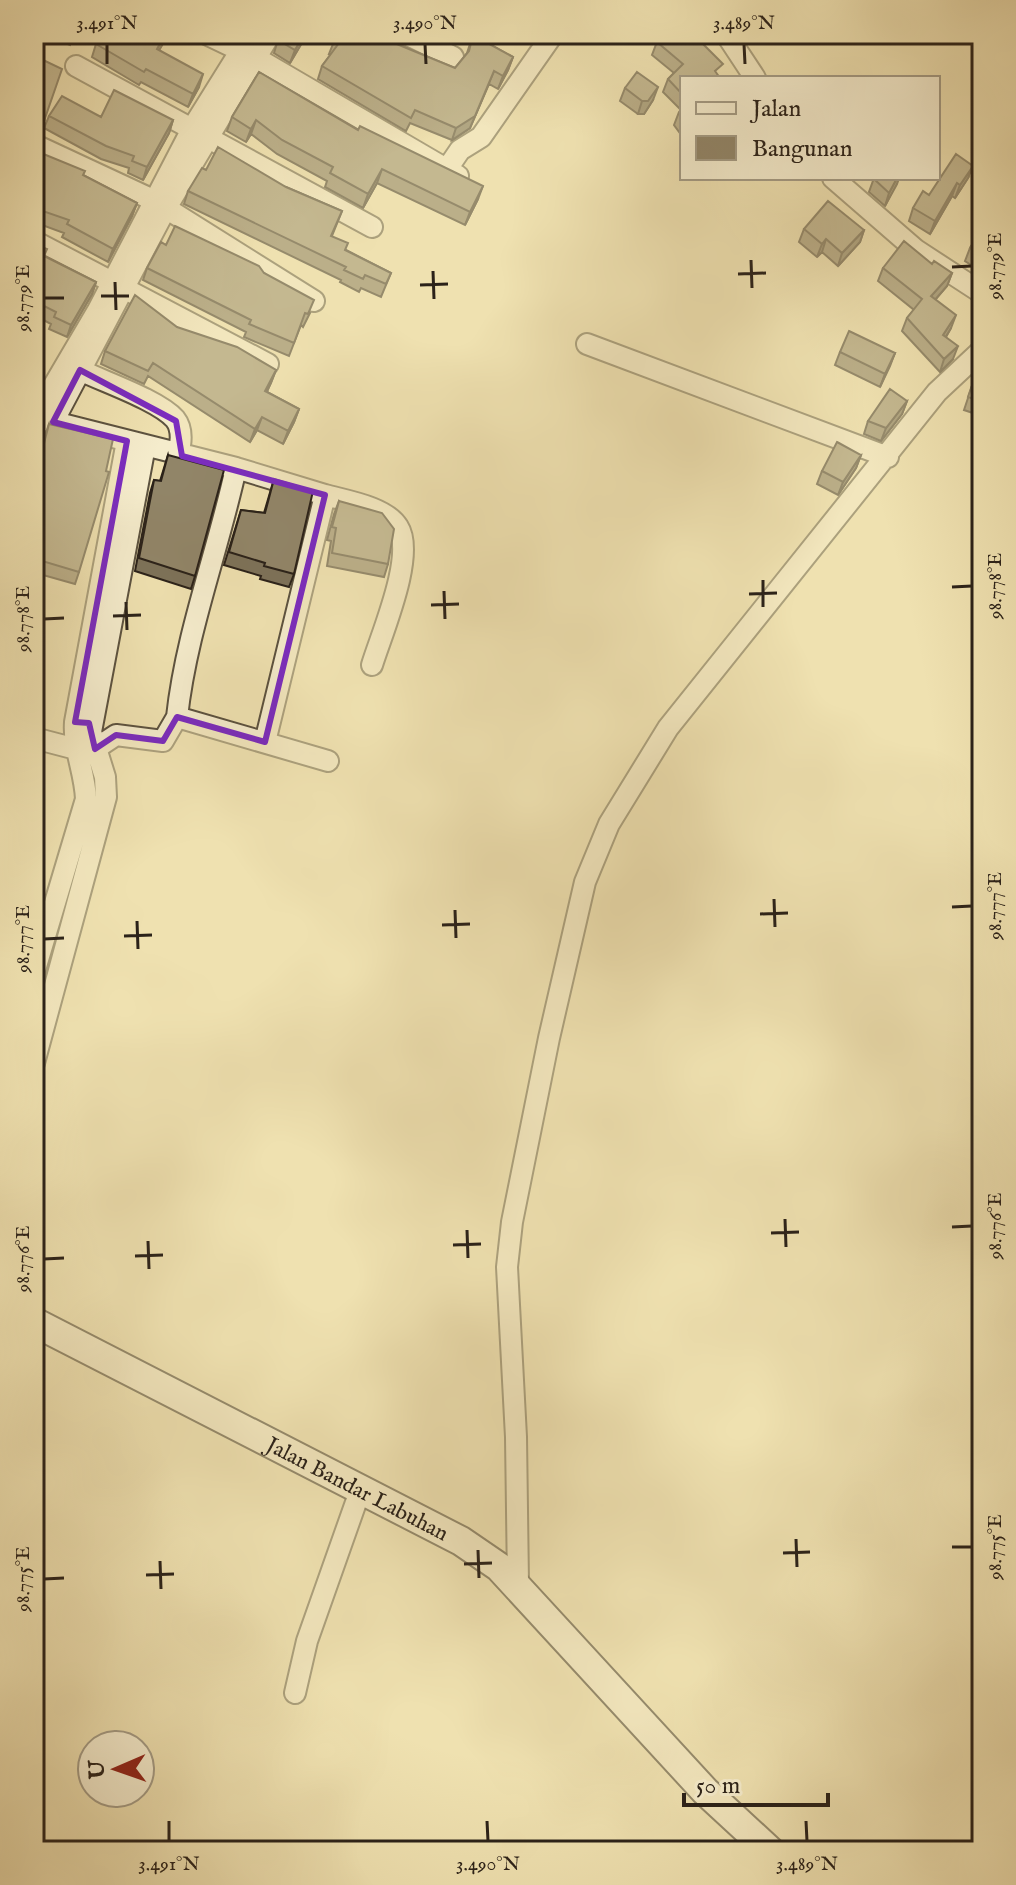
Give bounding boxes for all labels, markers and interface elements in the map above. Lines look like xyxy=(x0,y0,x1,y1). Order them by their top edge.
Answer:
text: 3.491°N xyxy=(76,11,138,36)
text: 3.490°N xyxy=(393,11,457,36)
text: 3.489°N xyxy=(713,11,775,36)
legend xyxy=(680,76,940,180)
text: Jalan xyxy=(749,94,801,125)
text: Bangunan xyxy=(752,134,853,165)
text: 98.779°E xyxy=(983,232,1008,301)
text: 98.779°E xyxy=(11,264,36,333)
text: 98.778°E xyxy=(983,553,1008,620)
text: 98.778°E xyxy=(11,586,36,653)
text: 98.777°E xyxy=(983,872,1008,941)
text: 98.777°E xyxy=(11,905,36,974)
text: 98.776°E xyxy=(983,1192,1008,1261)
text: 98.776°E xyxy=(11,1225,36,1294)
street label: Jalan Bandar Labuhan xyxy=(258,1430,453,1548)
text: 98.775°E xyxy=(983,1514,1008,1581)
text: 98.775°E xyxy=(11,1546,36,1613)
north arrow xyxy=(76,1729,156,1809)
scale bar xyxy=(684,1757,828,1807)
text: U xyxy=(84,1758,112,1780)
text: 50 m xyxy=(696,1771,740,1802)
text: 3.491°N xyxy=(138,1852,200,1877)
text: 3.490°N xyxy=(456,1852,520,1877)
text: 3.489°N xyxy=(776,1852,838,1877)

